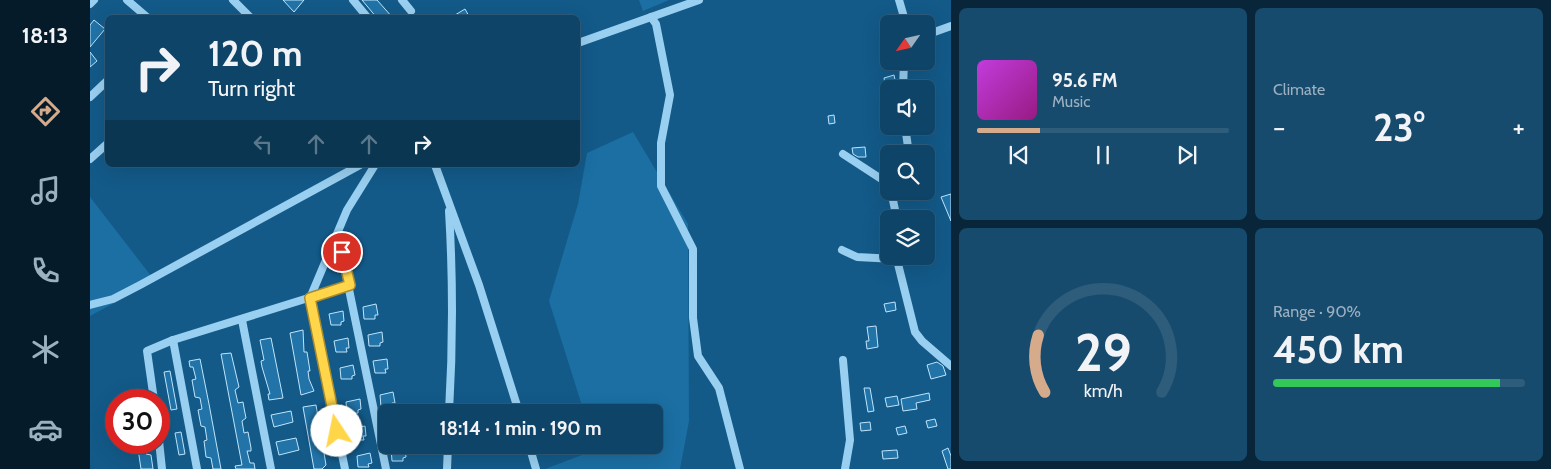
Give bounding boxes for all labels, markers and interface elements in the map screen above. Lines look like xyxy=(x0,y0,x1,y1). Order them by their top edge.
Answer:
north arrow xyxy=(880,15,935,70)
map controls xyxy=(880,15,935,265)
text: 18:13 xyxy=(22,22,68,49)
text: 120 m xyxy=(208,32,302,75)
icon: right xyxy=(125,35,190,100)
text: 95.6 FM xyxy=(1052,69,1118,92)
text: Turn right xyxy=(208,75,295,102)
button: sound xyxy=(880,80,935,135)
text: Climate xyxy=(1273,80,1325,99)
text: Music xyxy=(1052,92,1090,111)
icon: directions xyxy=(28,94,63,129)
text: 23° xyxy=(1373,104,1425,151)
text: − xyxy=(1273,110,1285,144)
text: + xyxy=(1513,110,1525,144)
icon: left xyxy=(249,130,277,158)
icon: ahead xyxy=(302,130,330,158)
icon: ahead xyxy=(355,130,383,158)
icon: right xyxy=(408,130,436,158)
icon: previous xyxy=(1005,141,1033,169)
icon: pause xyxy=(1089,141,1117,169)
icon: next xyxy=(1173,141,1201,169)
button: search xyxy=(880,145,935,200)
icon: music xyxy=(28,173,63,208)
button: layers xyxy=(880,210,935,265)
pin xyxy=(321,231,363,273)
icon: arrive xyxy=(328,238,356,266)
icon: phone xyxy=(28,253,63,288)
text: Range · 90% xyxy=(1273,302,1361,321)
text: 29 xyxy=(1075,321,1131,384)
text: 450 km xyxy=(1273,326,1404,373)
icon: climate xyxy=(28,332,63,367)
text: km/h xyxy=(1083,380,1123,401)
speed limit sign: 30 xyxy=(105,389,170,454)
position arrow xyxy=(310,404,362,456)
icon: car xyxy=(28,412,63,447)
text: 18:14 · 1 min · 190 m xyxy=(439,417,602,440)

